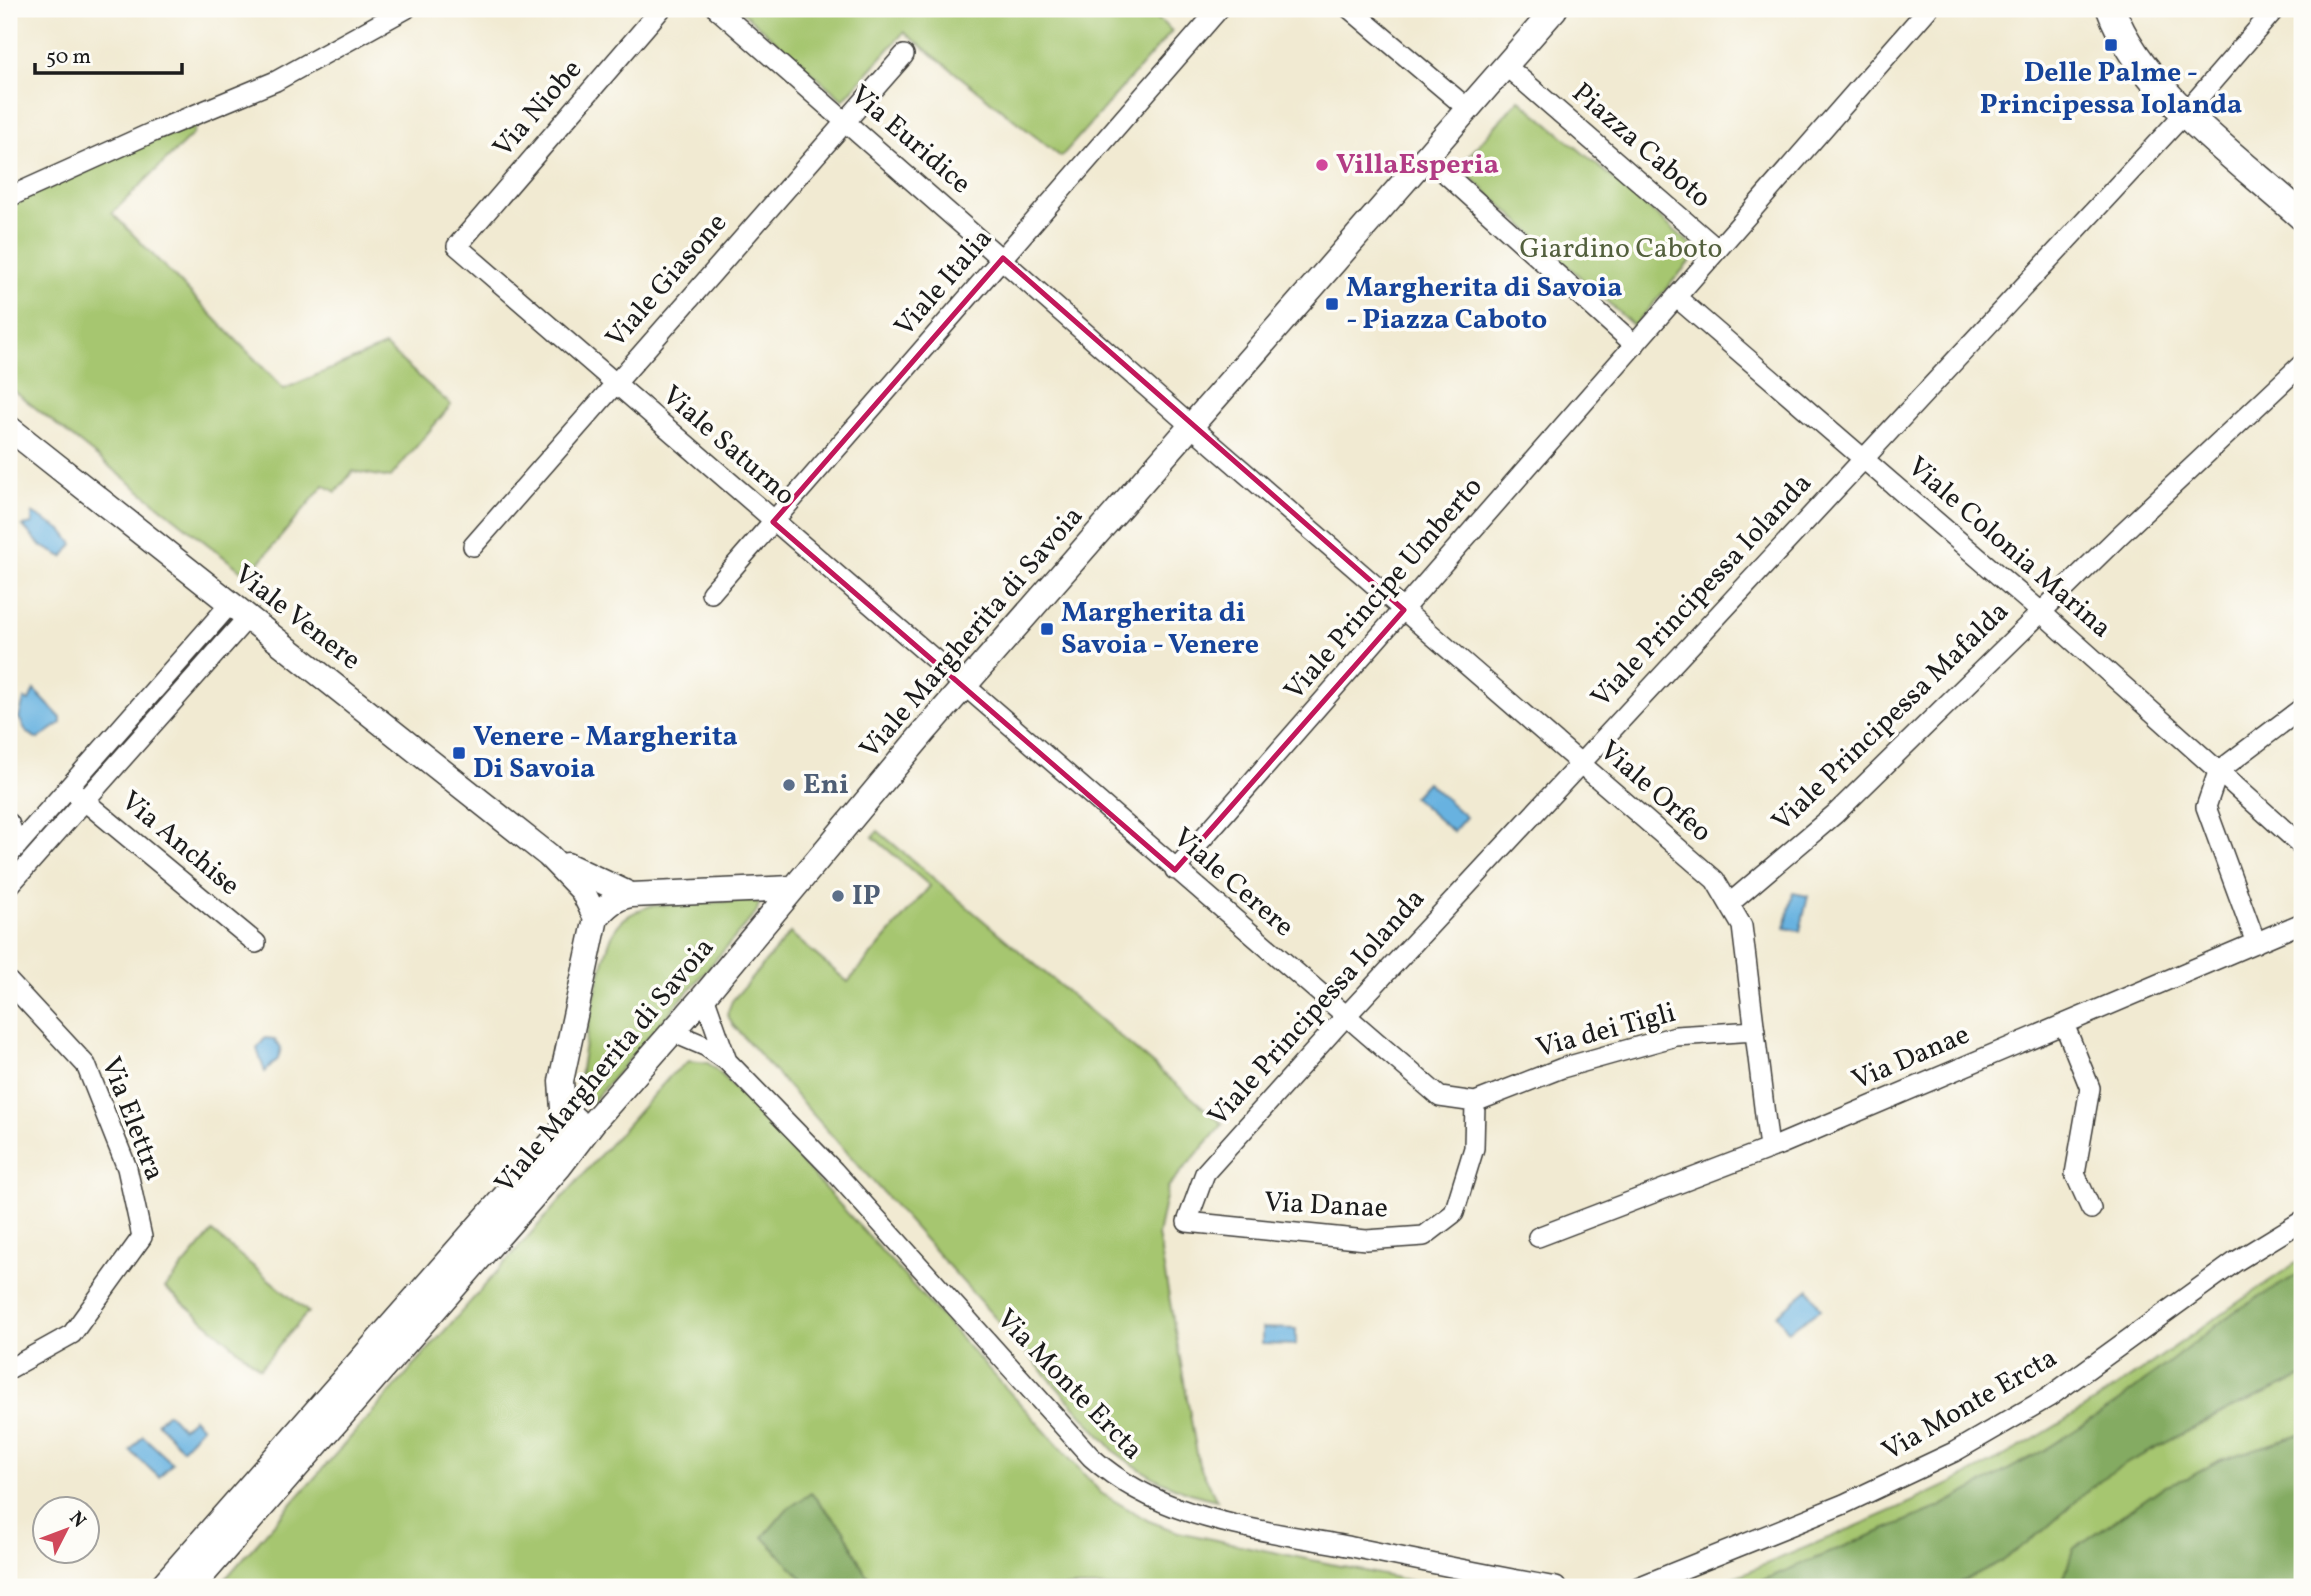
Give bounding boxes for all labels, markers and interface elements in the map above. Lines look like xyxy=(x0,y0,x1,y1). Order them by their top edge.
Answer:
scale bar xyxy=(35,32,182,76)
marker: Delle Palme - Principessa Iolanda xyxy=(2103,37,2119,53)
text: 50 m xyxy=(46,43,91,72)
street label: Via Niobe xyxy=(485,52,591,166)
place label: Delle Palme - Principessa Iolanda xyxy=(1980,54,2242,125)
street label: Piazza Caboto xyxy=(1563,74,1719,218)
street label: Via Euridice xyxy=(841,77,979,203)
place label: VillaEsperia xyxy=(1336,146,1499,185)
marker: VillaEsperia xyxy=(1314,157,1330,173)
street label: Viale Giasone xyxy=(597,205,737,357)
street label: Viale Italia xyxy=(886,220,1002,346)
park label: Giardino Caboto xyxy=(1520,230,1722,269)
place label: Margherita di Savoia - Piazza Caboto xyxy=(1346,269,1623,340)
marker: Margherita di Savoia - Piazza Caboto xyxy=(1324,296,1340,312)
street label: Viale Saturno xyxy=(653,377,803,515)
street label: Viale Colonia Marina xyxy=(1898,448,2120,648)
street label: Viale Principessa Iolanda xyxy=(1583,465,1821,717)
street label: Viale Principe Umberto xyxy=(1276,469,1492,709)
street label: Viale Margherita di Savoia xyxy=(851,498,1093,768)
street label: Viale Venere xyxy=(225,556,369,680)
street label: Viale Principessa Mafalda xyxy=(1764,593,2018,841)
place label: Margherita di Savoia - Venere xyxy=(1061,594,1259,665)
marker: Margherita di Savoia - Venere xyxy=(1039,621,1055,637)
place label: Venere - Margherita Di Savoia xyxy=(473,718,738,789)
street label: Viale Orfeo xyxy=(1590,732,1720,852)
marker: Venere - Margherita Di Savoia xyxy=(451,745,467,761)
place label: Eni xyxy=(803,766,849,805)
marker: Eni xyxy=(781,777,797,793)
street label: Via Anchise xyxy=(112,783,248,905)
street label: Viale Cerere xyxy=(1164,819,1302,947)
place label: IP xyxy=(852,877,881,916)
street label: Viale Principessa Iolanda xyxy=(1200,881,1434,1135)
marker: IP xyxy=(830,888,846,904)
street label: Viale Margherita di Savoia xyxy=(486,930,724,1202)
street label: Via dei Tigli xyxy=(1532,994,1680,1068)
street label: Via Danae xyxy=(1846,1016,1976,1100)
street label: Via Elettra xyxy=(91,1052,173,1186)
street label: Via Danae xyxy=(1263,1183,1389,1229)
street label: Via Monte Ercta xyxy=(987,1301,1151,1469)
street label: Via Monte Ercta xyxy=(1875,1339,2065,1471)
north arrow xyxy=(32,1494,102,1564)
text: N xyxy=(63,1506,92,1534)

